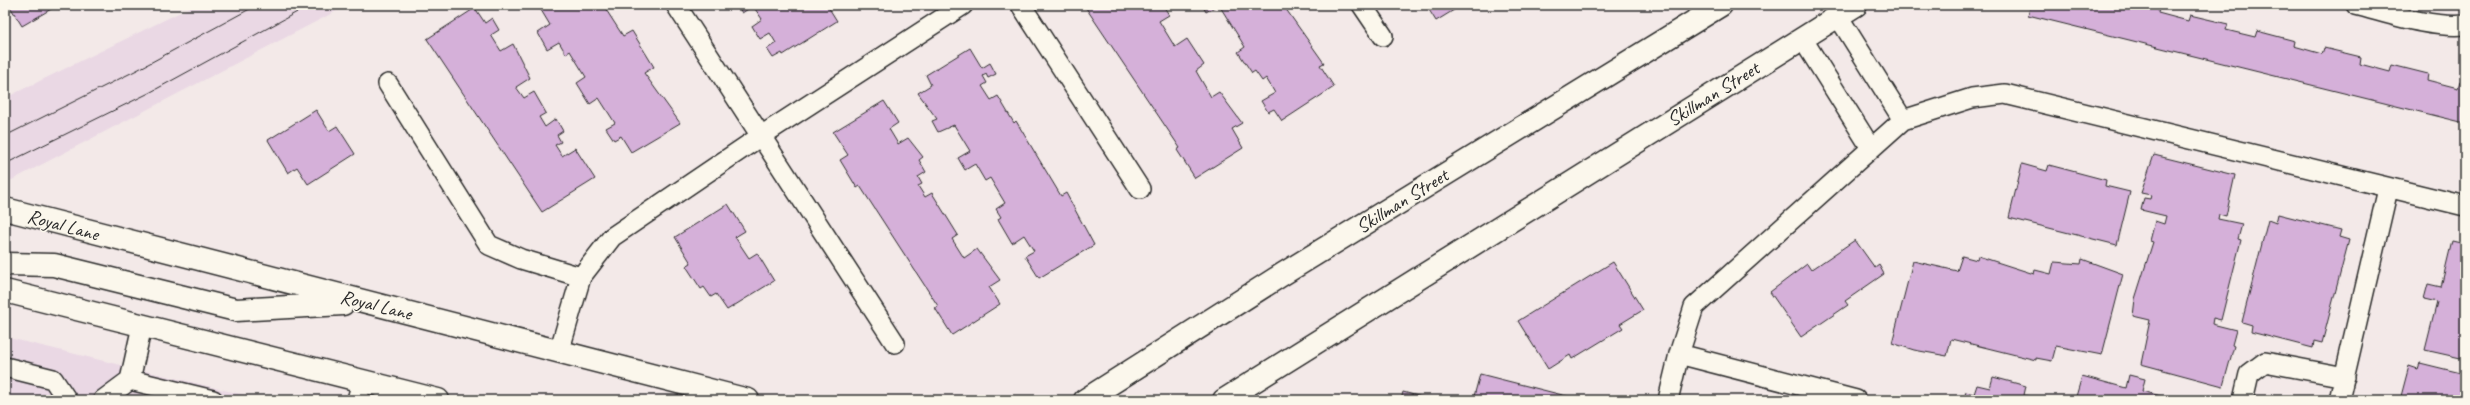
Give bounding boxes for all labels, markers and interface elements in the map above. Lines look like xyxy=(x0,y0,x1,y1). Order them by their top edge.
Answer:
street label: Skillman Street xyxy=(1662,55,1766,132)
street label: Skillman Street xyxy=(1351,162,1455,239)
street label: Royal Lane xyxy=(25,204,103,247)
street label: Royal Lane xyxy=(338,284,416,326)

